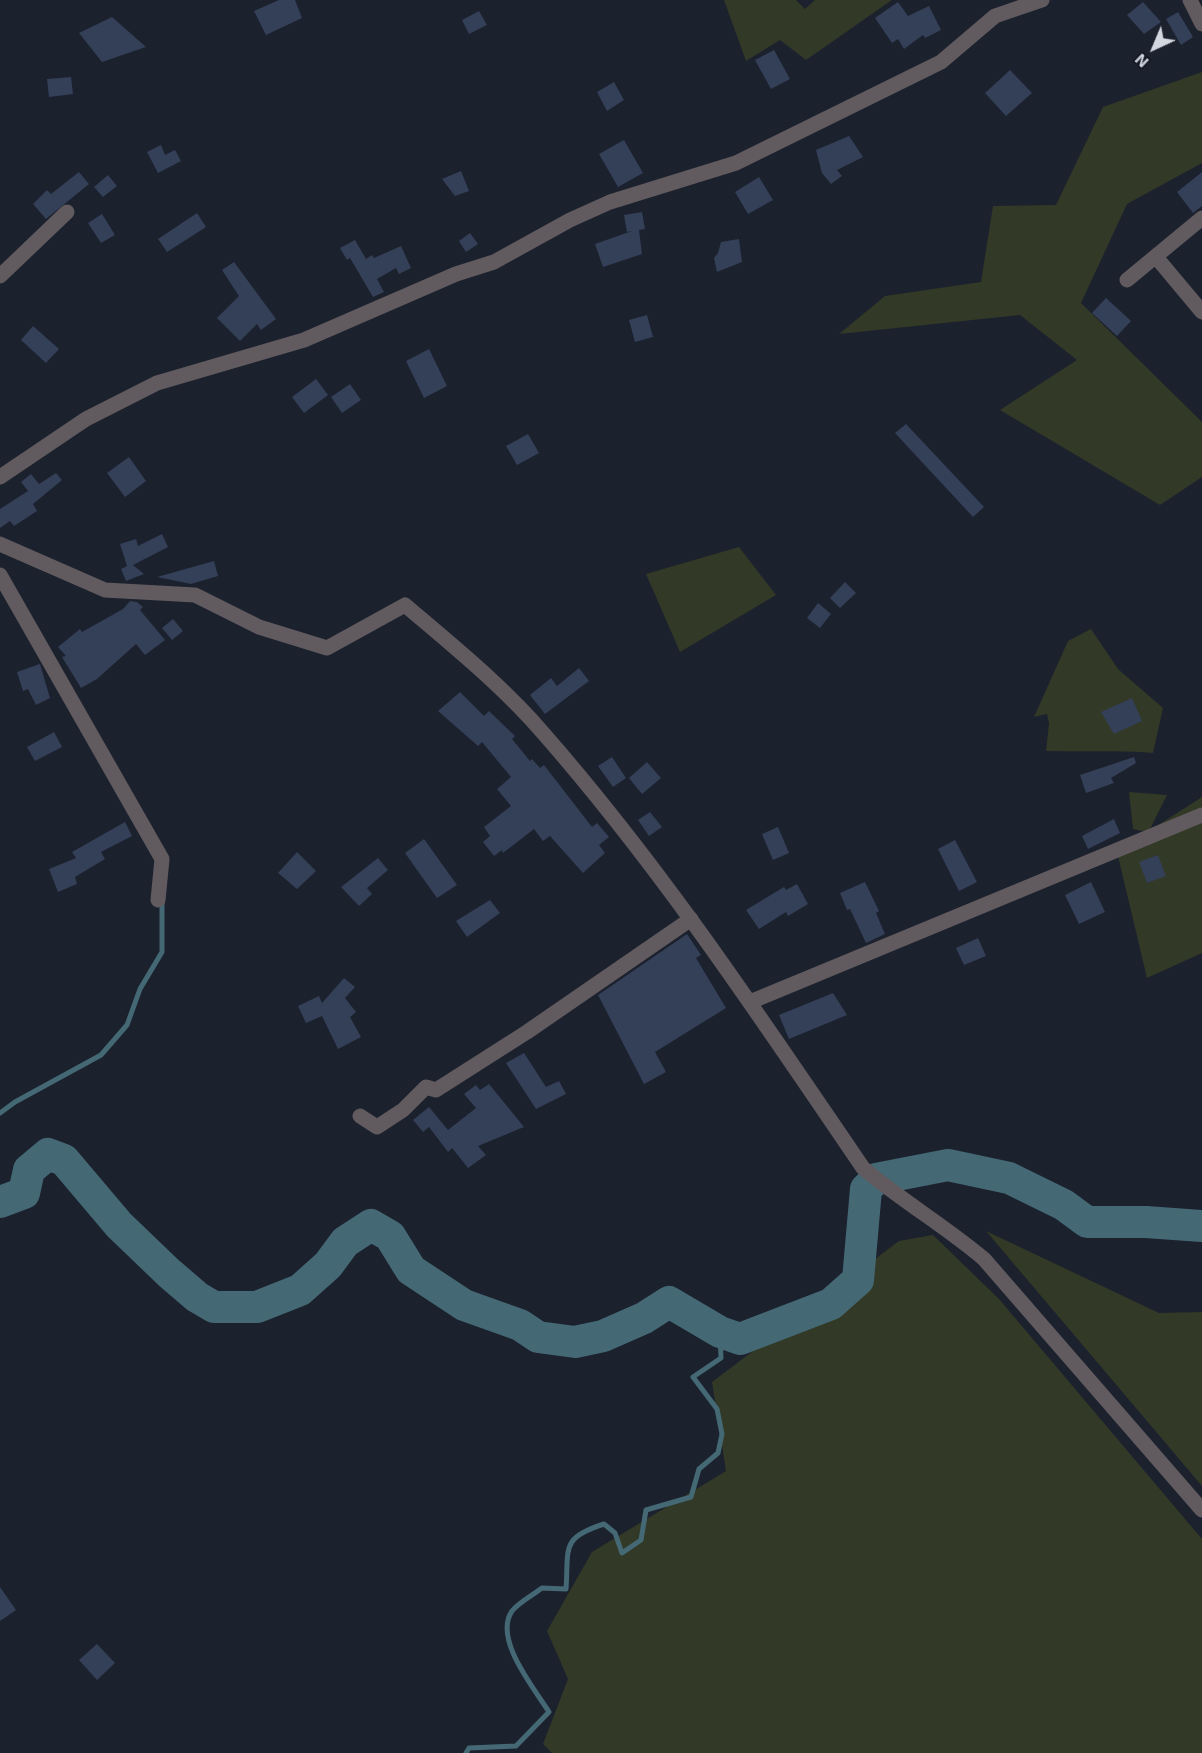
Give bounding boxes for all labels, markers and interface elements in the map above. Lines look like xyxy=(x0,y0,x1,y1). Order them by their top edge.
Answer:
north arrow xyxy=(1124,18,1184,78)
text: N xyxy=(1130,50,1152,72)

